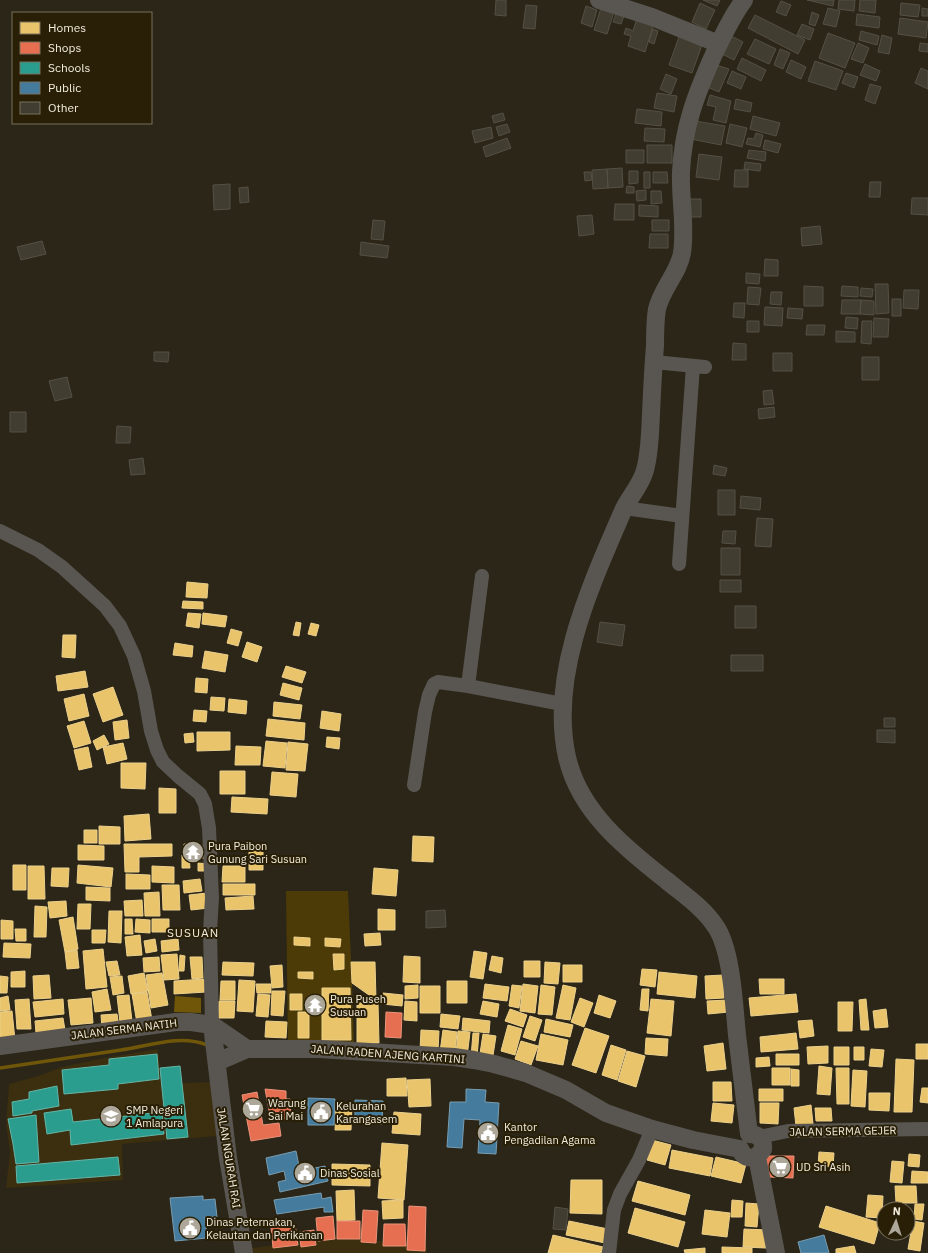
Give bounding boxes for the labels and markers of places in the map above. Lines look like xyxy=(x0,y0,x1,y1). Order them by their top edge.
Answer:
temple icon: Pura Paibon Gunung Sari Susuan xyxy=(180,839,206,865)
place label: Pura Paibon Gunung Sari Susuan xyxy=(208,839,307,866)
temple icon: Pura Puseh Susuan xyxy=(302,992,328,1018)
place label: Pura Puseh Susuan xyxy=(330,992,386,1019)
supermarket icon: Warung Sai Mai xyxy=(240,1096,266,1122)
place label: Warung Sai Mai xyxy=(268,1096,306,1123)
public building icon: Kelurahan Karangasem xyxy=(308,1099,334,1125)
place label: Kelurahan Karangasem xyxy=(336,1099,397,1126)
school or university icon: SMP Negeri 1 Amlapura xyxy=(98,1103,124,1129)
place label: SMP Negeri 1 Amlapura xyxy=(126,1103,183,1130)
public building icon: Kantor Pengadilan Agama xyxy=(475,1120,501,1146)
place label: Kantor Pengadilan Agama xyxy=(504,1120,596,1147)
supermarket icon: UD Sri Asih xyxy=(767,1154,793,1180)
public building icon: Dinas Sosial xyxy=(292,1160,318,1186)
place label: UD Sri Asih xyxy=(796,1160,851,1174)
place label: Dinas Sosial xyxy=(320,1166,380,1180)
public building icon: Dinas Peternakan, Kelautan dan Perikanan xyxy=(177,1215,203,1241)
place label: Dinas Peternakan, Kelautan dan Perikanan xyxy=(206,1215,323,1242)

